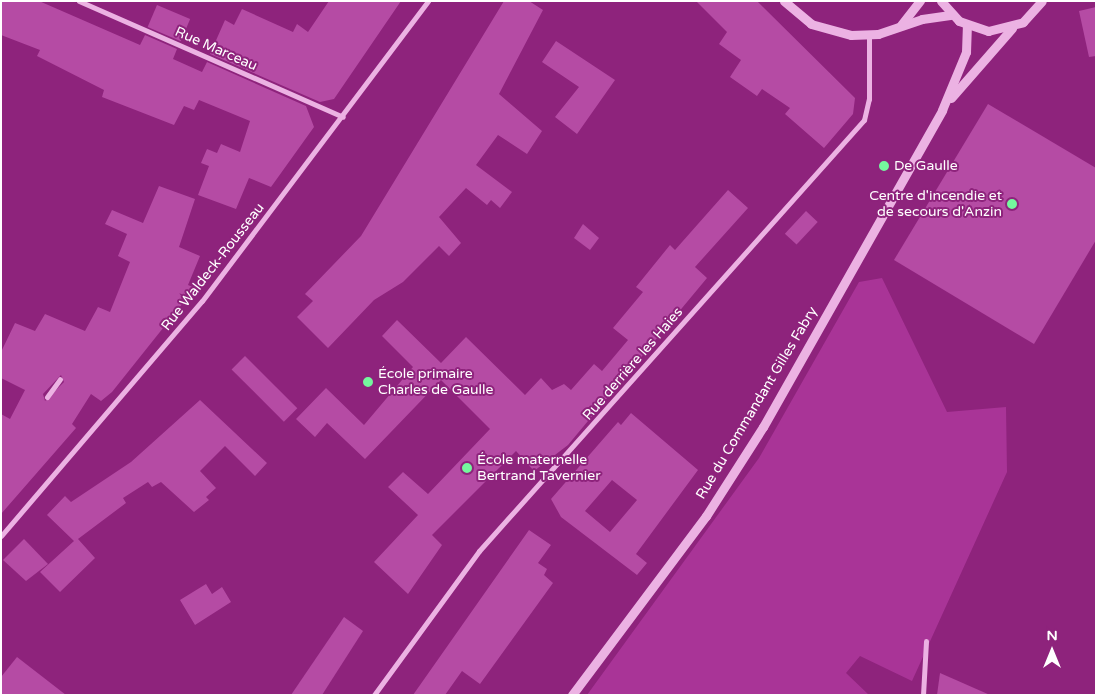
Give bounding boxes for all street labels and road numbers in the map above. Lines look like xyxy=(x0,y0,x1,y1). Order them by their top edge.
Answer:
street label: Rue Marceau xyxy=(172,23,260,75)
street label: Rue Waldeck-Rousseau xyxy=(158,200,268,334)
street label: Rue derrière les Haies xyxy=(579,304,687,424)
street label: Rue du Commandant Gilles Fabry xyxy=(693,304,821,502)

